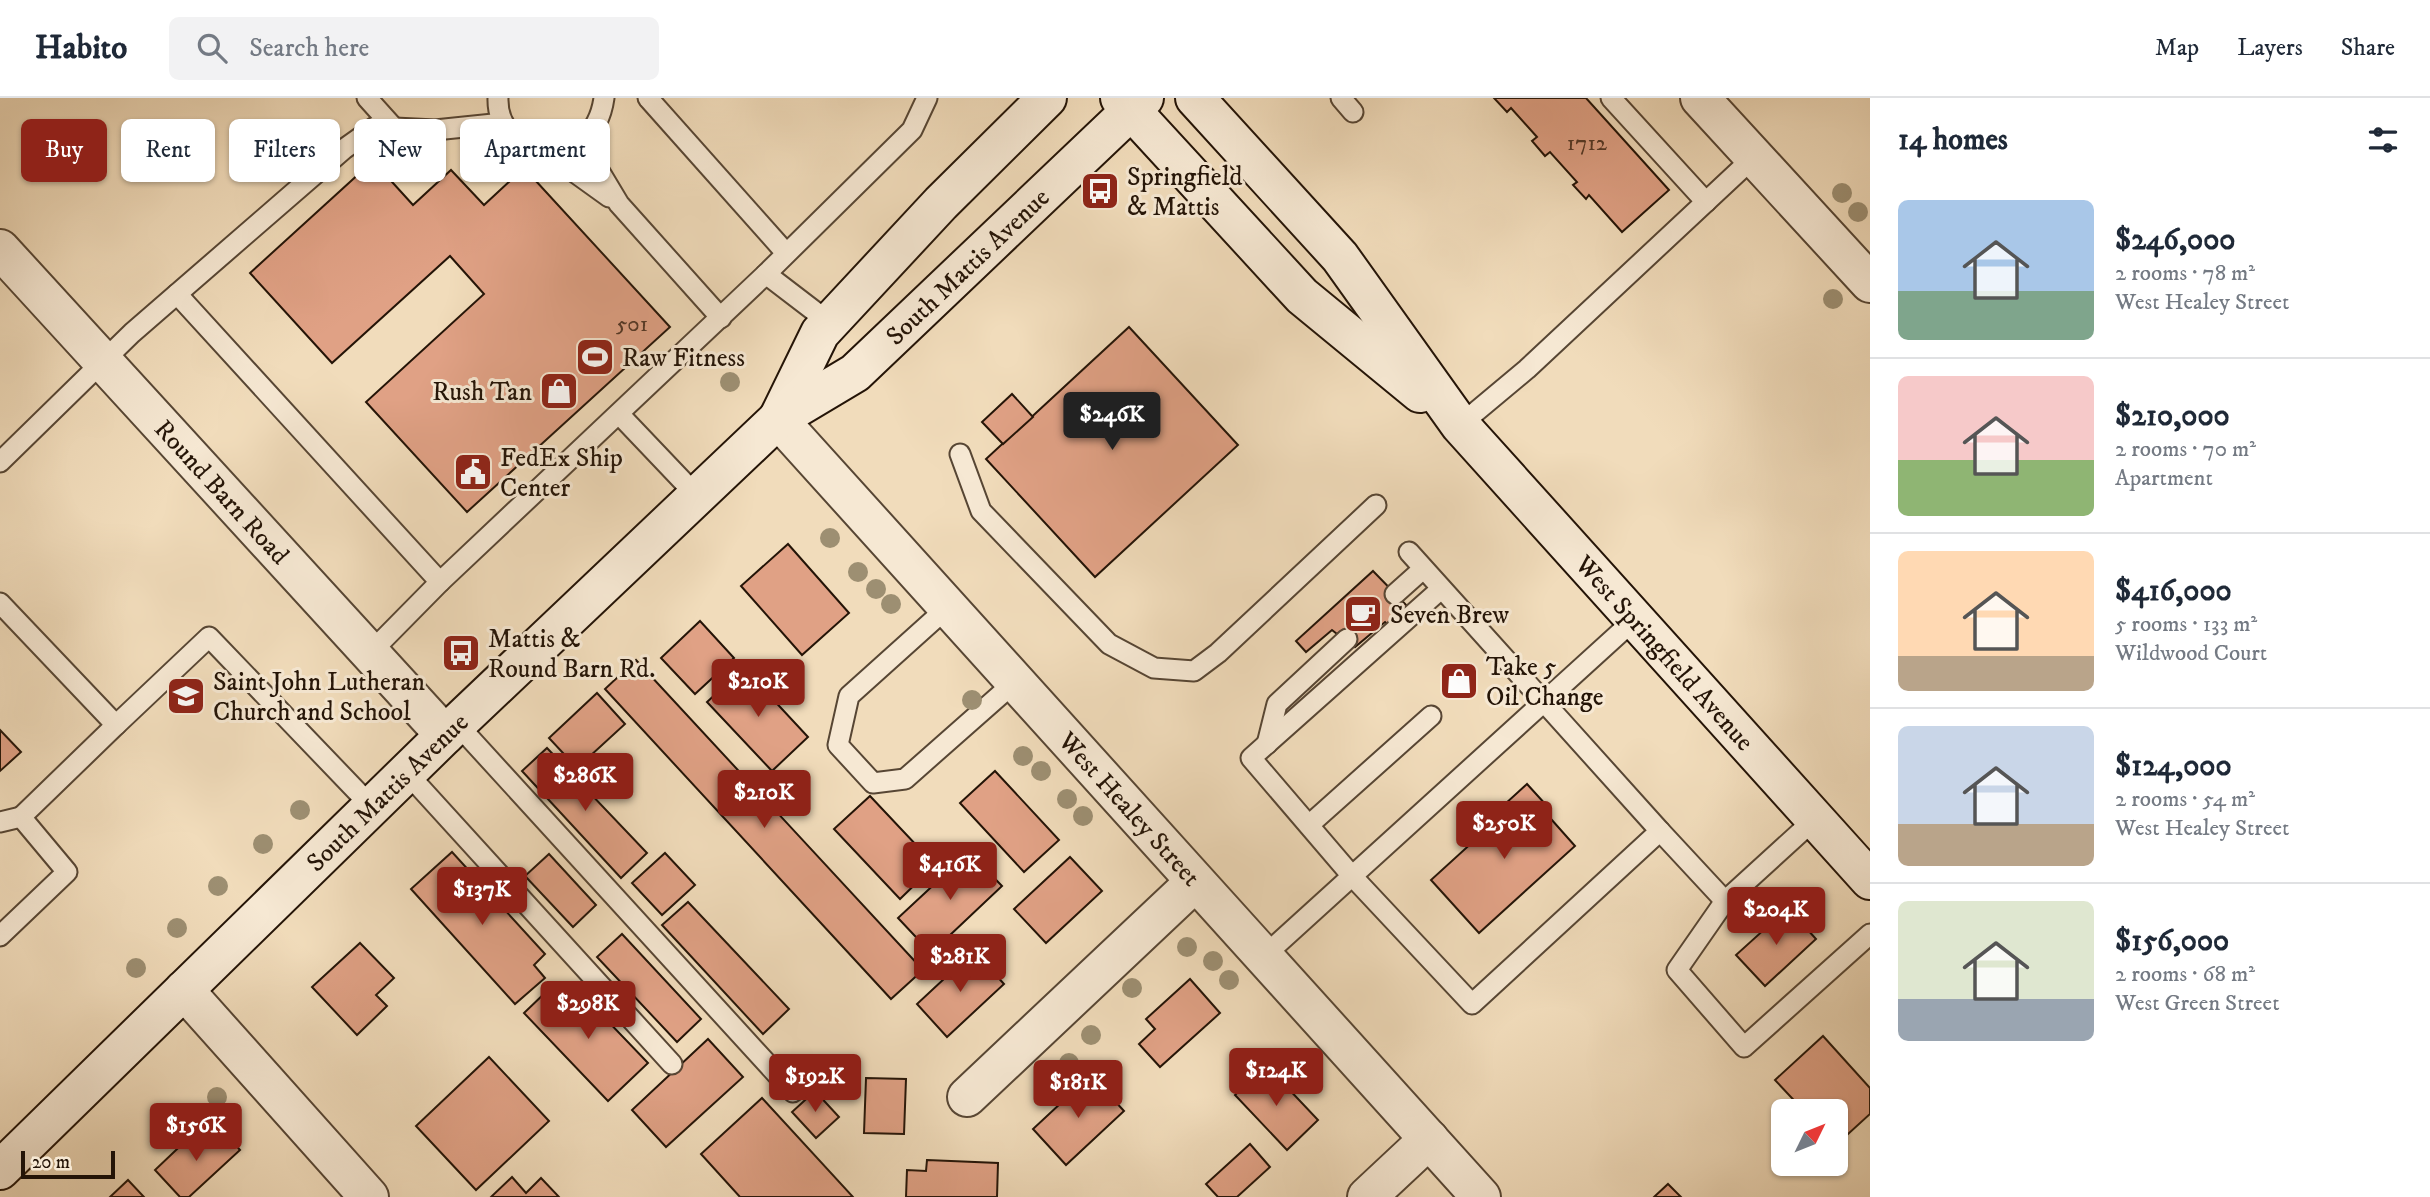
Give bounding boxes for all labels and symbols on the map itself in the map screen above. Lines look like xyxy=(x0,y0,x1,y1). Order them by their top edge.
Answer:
house number: 1712 xyxy=(1567,129,1608,158)
place label: Springfield & Mattis xyxy=(1127,161,1242,224)
bus stop icon: Springfield & Mattis xyxy=(1079,170,1121,212)
street label: South Mattis Avenue xyxy=(879,182,1057,353)
house number: 501 xyxy=(616,310,648,339)
sports icon: Raw Fitness xyxy=(574,336,616,378)
place label: Raw Fitness xyxy=(622,342,745,375)
shop icon: Rush Tan xyxy=(538,370,580,412)
place label: Rush Tan xyxy=(432,376,532,409)
pin: $246K xyxy=(1063,392,1161,452)
street label: Round Barn Road xyxy=(147,413,296,572)
place label: FedEx Ship Center xyxy=(500,442,623,505)
public building icon: FedEx Ship Center xyxy=(452,451,494,493)
street label: West Springfield Avenue xyxy=(1567,548,1761,758)
cafe icon: Seven Brew xyxy=(1342,593,1384,635)
place label: Seven Brew xyxy=(1390,599,1509,632)
place label: Mattis & Round Barn Rd. xyxy=(488,623,655,686)
bus stop icon: Mattis & Round Barn Rd. xyxy=(440,632,482,674)
place label: Take 5 Oil Change xyxy=(1486,651,1603,714)
pin: $210K xyxy=(709,660,807,719)
shop icon: Take 5 Oil Change xyxy=(1438,660,1480,702)
place label: Saint John Lutheran Church and School xyxy=(213,666,426,729)
school or university icon: Saint John Lutheran Church and School xyxy=(165,675,207,717)
street label: South Mattis Avenue xyxy=(300,706,476,879)
street label: West Healey Street xyxy=(1050,725,1207,894)
pin: $286K xyxy=(536,754,634,813)
pin: $210K xyxy=(715,770,813,830)
pin: $250K xyxy=(1455,802,1553,861)
pin: $416K xyxy=(901,842,999,902)
pin: $137K xyxy=(433,868,531,927)
pin: $204K xyxy=(1727,888,1825,947)
pin: $281K xyxy=(911,934,1009,994)
pin: $298K xyxy=(539,982,637,1041)
pin: $124K xyxy=(1227,1048,1325,1108)
pin: $192K xyxy=(766,1054,864,1114)
pin: $181K xyxy=(1029,1060,1127,1120)
north arrow xyxy=(1771,1099,1848,1176)
pin: $156K xyxy=(147,1104,245,1163)
scale bar xyxy=(21,1148,116,1180)

